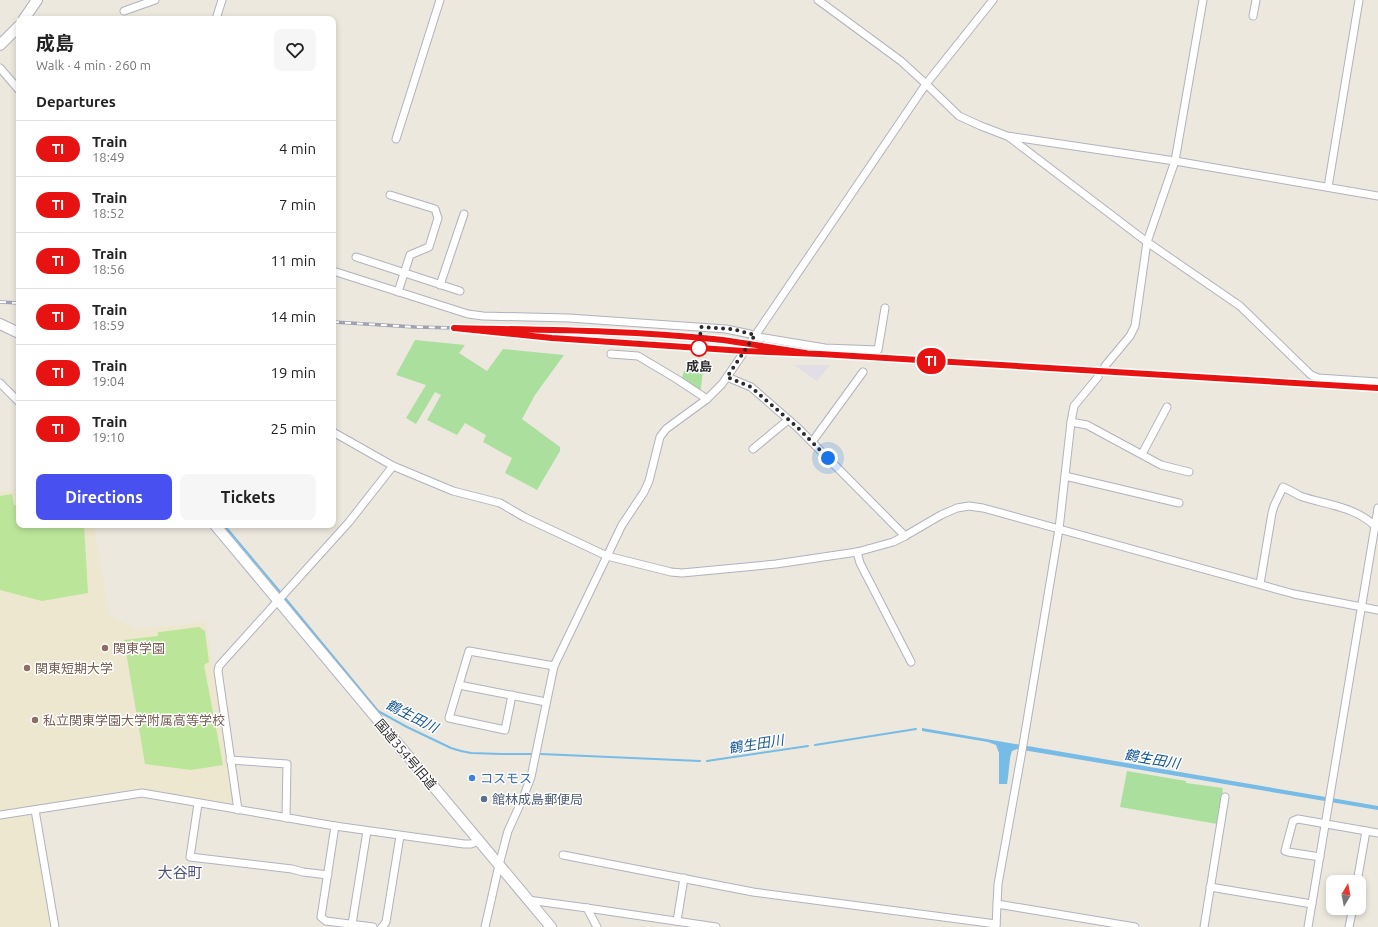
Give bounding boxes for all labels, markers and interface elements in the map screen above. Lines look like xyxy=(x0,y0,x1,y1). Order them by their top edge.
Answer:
button: heart xyxy=(274,29,316,71)
text: 成島 xyxy=(36,32,74,54)
text: Walk · 4 min · 260 m xyxy=(36,58,151,72)
text: Departures xyxy=(36,93,116,110)
text: Train xyxy=(92,133,127,150)
text: 4 min xyxy=(279,140,316,157)
text: TI xyxy=(52,141,64,157)
text: 18:49 xyxy=(92,150,125,164)
text: Train xyxy=(92,189,127,206)
text: 7 min xyxy=(279,196,316,213)
text: TI xyxy=(52,197,64,213)
text: 18:52 xyxy=(92,206,125,220)
text: Train xyxy=(92,245,127,262)
text: 11 min xyxy=(270,252,316,269)
text: TI xyxy=(52,253,64,269)
text: 18:56 xyxy=(92,262,125,276)
text: Train xyxy=(92,301,127,318)
text: 14 min xyxy=(270,308,316,325)
text: TI xyxy=(52,309,64,325)
text: 18:59 xyxy=(92,318,125,332)
marker: 成島 xyxy=(690,339,708,357)
line badge: TI xyxy=(913,348,949,374)
text: TI xyxy=(925,353,937,369)
text: Train xyxy=(92,357,127,374)
place label: 成島 xyxy=(686,359,712,373)
text: 19 min xyxy=(270,364,316,381)
text: TI xyxy=(52,365,64,381)
text: 19:04 xyxy=(92,374,125,388)
text: Train xyxy=(92,413,127,430)
text: 25 min xyxy=(270,420,316,437)
text: TI xyxy=(52,421,64,437)
text: 19:10 xyxy=(92,430,125,444)
your location xyxy=(818,448,838,468)
button: Directions xyxy=(36,474,172,520)
button: Tickets xyxy=(180,474,316,520)
place label: 関東学園 xyxy=(113,641,165,655)
marker: 関東学園 xyxy=(100,643,110,653)
place label: 関東短期大学 xyxy=(35,661,113,675)
marker: 関東短期大学 xyxy=(22,663,32,673)
water label: 鶴生田川 xyxy=(383,696,442,737)
place label: 私立関東学園大学附属高等学校 xyxy=(43,713,225,727)
marker: 私立関東学園大学附属高等学校 xyxy=(30,715,40,725)
street label: 国道354号旧道 xyxy=(373,716,439,792)
water label: 鶴生田川 xyxy=(727,731,787,756)
water label: 鶴生田川 xyxy=(1123,746,1183,772)
place label: コスモス xyxy=(480,771,532,785)
marker: コスモス xyxy=(467,773,477,783)
place label: 館林成島郵便局 xyxy=(492,792,583,806)
marker: 館林成島郵便局 xyxy=(479,794,489,804)
district label: 大谷町 xyxy=(157,864,203,881)
north arrow xyxy=(1326,875,1366,915)
map controls xyxy=(1326,875,1366,915)

